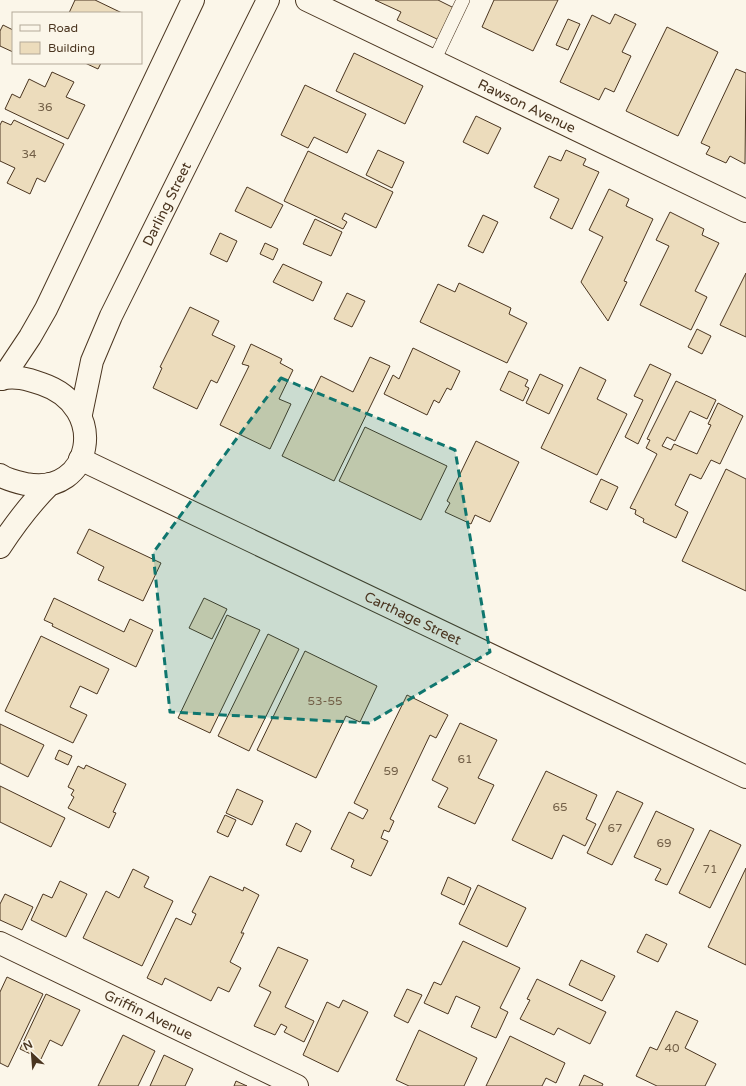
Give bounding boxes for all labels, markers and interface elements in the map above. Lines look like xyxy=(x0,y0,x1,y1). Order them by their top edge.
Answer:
legend xyxy=(12,12,142,64)
text: Road xyxy=(48,21,78,35)
text: Building xyxy=(48,41,95,55)
street label: Rawson Avenue xyxy=(475,75,579,136)
house number: 36 xyxy=(37,100,53,114)
house number: 34 xyxy=(21,147,37,161)
street label: Darling Street xyxy=(139,159,195,249)
street label: Carthage Street xyxy=(362,588,465,649)
house number: 53-55 xyxy=(307,694,343,708)
house number: 61 xyxy=(457,752,473,766)
house number: 59 xyxy=(383,764,399,778)
house number: 65 xyxy=(552,800,568,814)
house number: 67 xyxy=(607,821,623,835)
house number: 69 xyxy=(656,836,672,850)
house number: 71 xyxy=(702,862,718,876)
street label: Griffin Avenue xyxy=(102,986,196,1043)
north arrow xyxy=(12,1034,52,1074)
text: N xyxy=(21,1038,35,1053)
house number: 40 xyxy=(664,1041,680,1055)

